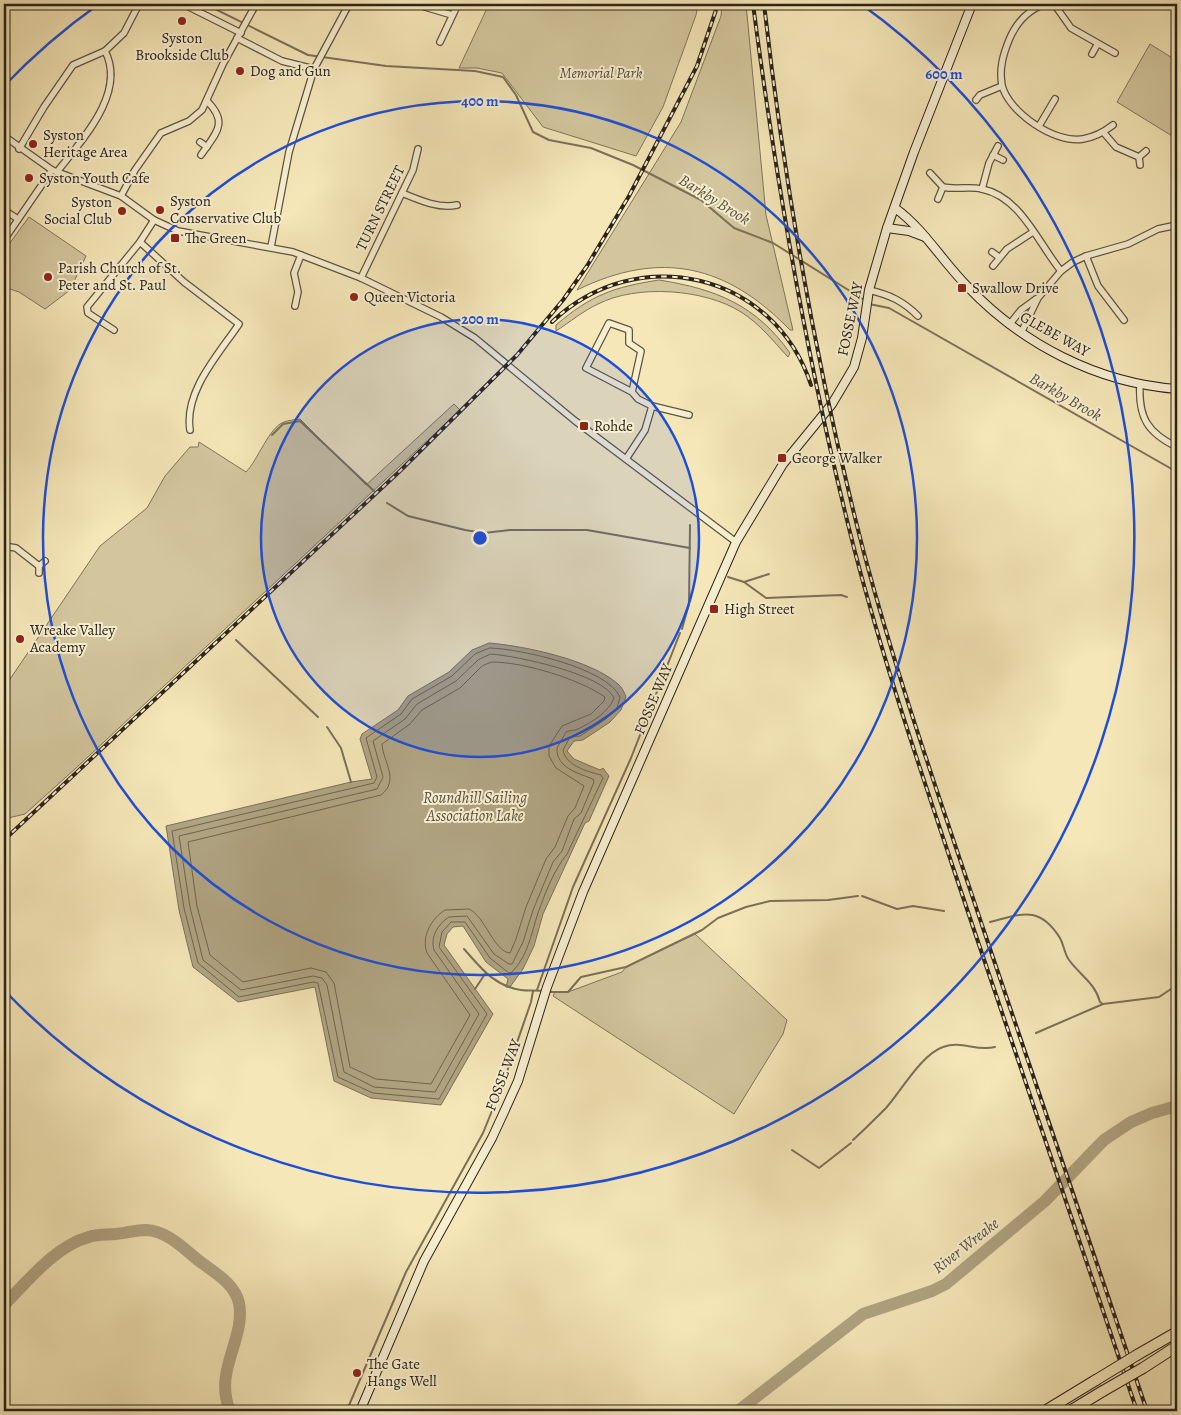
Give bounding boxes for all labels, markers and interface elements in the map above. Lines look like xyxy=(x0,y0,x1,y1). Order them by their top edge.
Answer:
marker: Syston Brookside Club xyxy=(176,15,188,27)
place label: Syston Brookside Club xyxy=(135,28,229,65)
place label: Dog and Gun xyxy=(250,61,331,81)
park label: Memorial Park xyxy=(560,63,643,83)
text: 600 m xyxy=(925,64,963,84)
marker: Dog and Gun xyxy=(234,65,246,77)
text: 400 m xyxy=(461,91,499,111)
place label: Syston Heritage Area xyxy=(43,125,128,162)
marker: Syston Heritage Area xyxy=(27,138,39,150)
street label: TURN STREET xyxy=(351,161,410,254)
place label: Syston Youth Cafe xyxy=(39,168,150,188)
water label: Barkby Brook xyxy=(675,169,754,230)
marker: Syston Youth Cafe xyxy=(23,172,35,184)
place label: Syston Conservative Club xyxy=(170,191,281,228)
place label: Syston Social Club xyxy=(44,192,112,229)
marker: Syston Conservative Club xyxy=(154,204,166,216)
marker: Syston Social Club xyxy=(116,205,128,217)
place label: The Green xyxy=(185,228,247,248)
marker: The Green xyxy=(169,232,181,244)
place label: Parish Church of St. Peter and St. Paul xyxy=(58,258,181,295)
marker: Parish Church of St. Peter and St. Paul xyxy=(42,271,54,283)
place label: Swallow Drive xyxy=(972,278,1059,298)
street label: FOSSE WAY xyxy=(832,279,868,358)
marker: Swallow Drive xyxy=(956,282,968,294)
place label: Queen Victoria xyxy=(364,287,456,307)
marker: Queen Victoria xyxy=(348,291,360,303)
street label: GLEBE WAY xyxy=(1017,307,1094,362)
text: 200 m xyxy=(461,309,499,329)
water label: Barkby Brook xyxy=(1025,367,1106,426)
place label: Rohde xyxy=(594,416,633,436)
marker: Rohde xyxy=(578,420,590,432)
place label: George Walker xyxy=(792,448,882,468)
marker: George Walker xyxy=(776,452,788,464)
centre of rings xyxy=(471,529,489,547)
place label: High Street xyxy=(724,599,795,619)
marker: High Street xyxy=(708,603,720,615)
place label: Wreake Valley Academy xyxy=(29,620,116,657)
marker: Wreake Valley Academy xyxy=(14,633,26,645)
street label: FOSSE WAY xyxy=(629,660,677,738)
water label: Roundhill Sailing Association Lake xyxy=(423,787,527,827)
street label: FOSSE WAY xyxy=(480,1035,526,1114)
water label: River Wreake xyxy=(928,1213,1004,1279)
place label: The Gate Hangs Well xyxy=(367,1354,437,1391)
marker: The Gate Hangs Well xyxy=(351,1367,363,1379)

